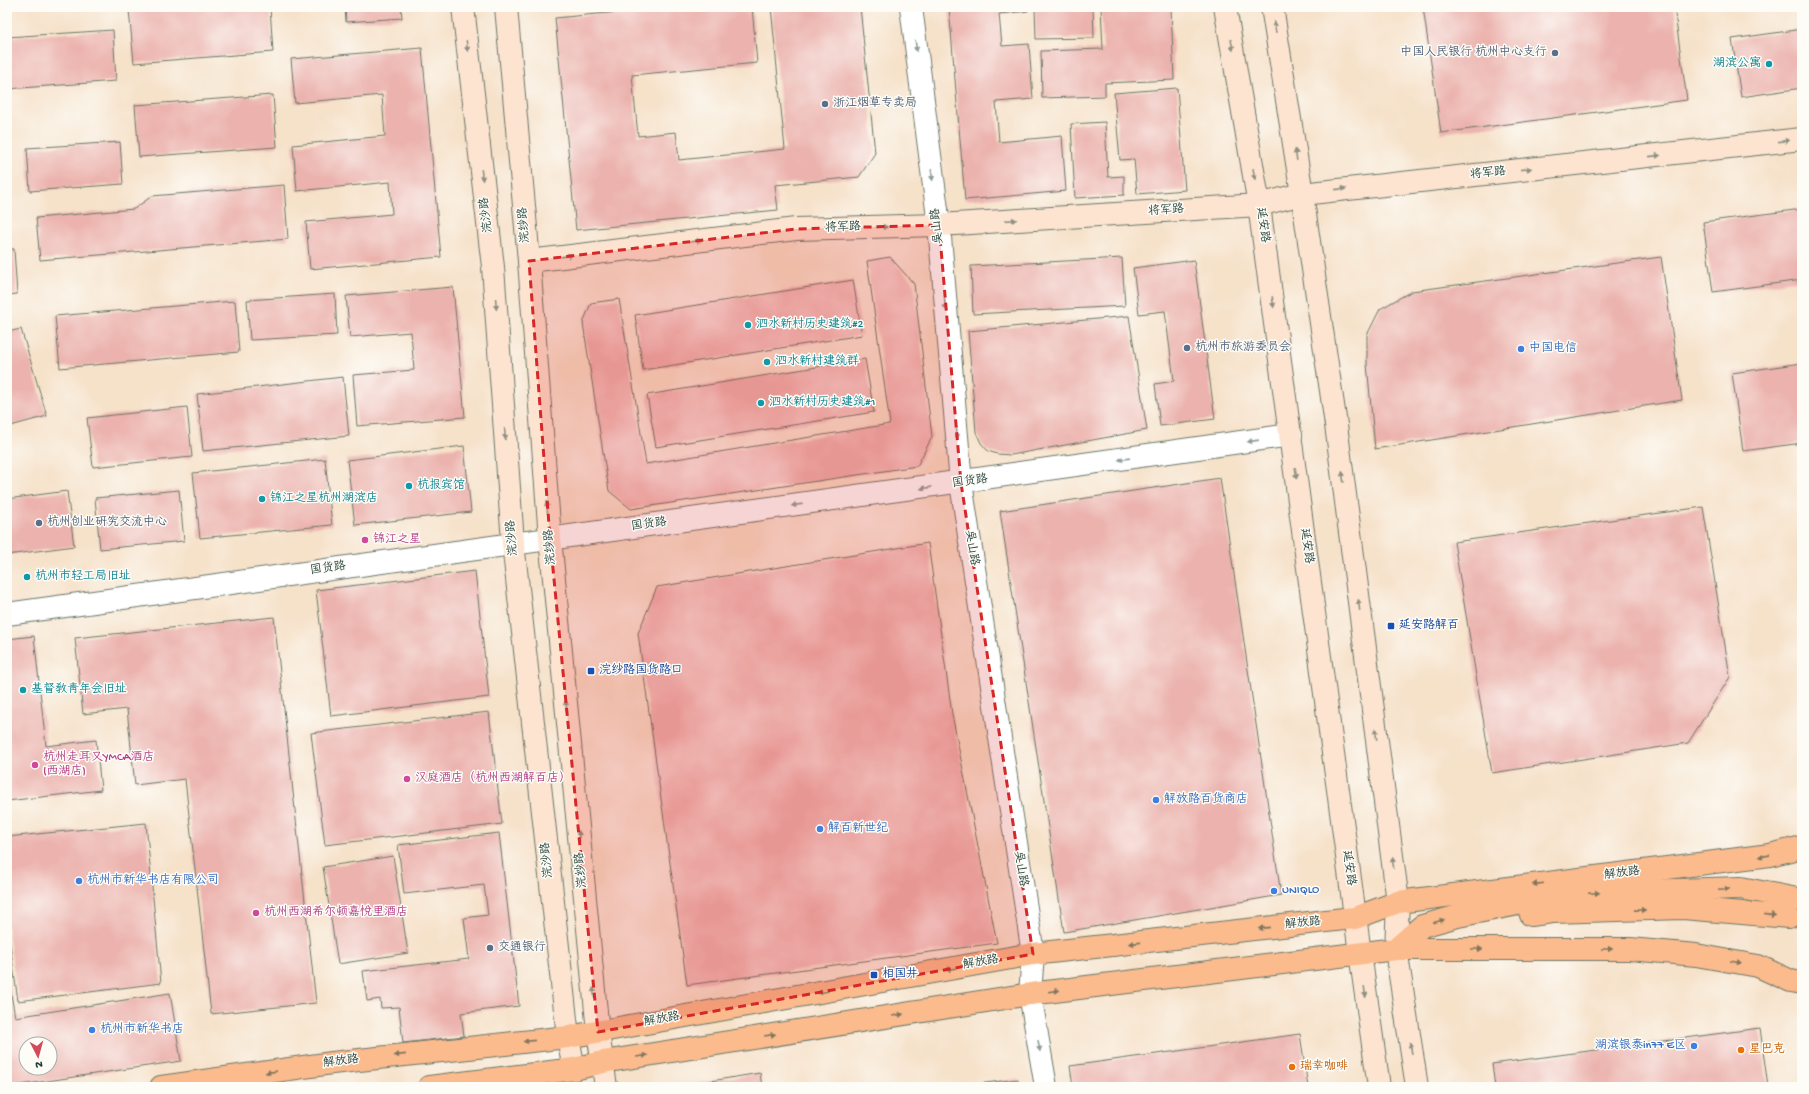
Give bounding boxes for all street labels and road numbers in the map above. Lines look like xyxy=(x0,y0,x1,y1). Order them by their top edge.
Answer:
street label: 将军路 xyxy=(1469,164,1507,183)
street label: 浣沙路 xyxy=(477,196,496,234)
street label: 将军路 xyxy=(1147,202,1184,219)
street label: 浣纱路 xyxy=(515,206,534,244)
street label: 延安路 xyxy=(1253,206,1272,244)
street label: 吴山路 xyxy=(928,207,947,245)
street label: 将军路 xyxy=(825,219,861,236)
street label: 国货路 xyxy=(951,472,989,491)
street label: 国货路 xyxy=(630,515,668,534)
street label: 浣沙路 xyxy=(503,519,522,557)
street label: 延安路 xyxy=(1297,527,1316,565)
street label: 浣纱路 xyxy=(541,528,560,566)
street label: 吴山路 xyxy=(961,529,982,567)
street label: 国货路 xyxy=(309,559,347,578)
street label: 浣沙路 xyxy=(538,841,557,879)
street label: 延安路 xyxy=(1339,849,1358,887)
street label: 吴山路 xyxy=(1010,850,1031,888)
street label: 浣纱路 xyxy=(572,851,591,889)
street label: 解放路 xyxy=(1603,864,1641,883)
street label: 解放路 xyxy=(1284,914,1322,933)
street label: 解放路 xyxy=(962,952,1000,973)
street label: 解放路 xyxy=(643,1009,681,1030)
street label: 解放路 xyxy=(322,1052,360,1071)

